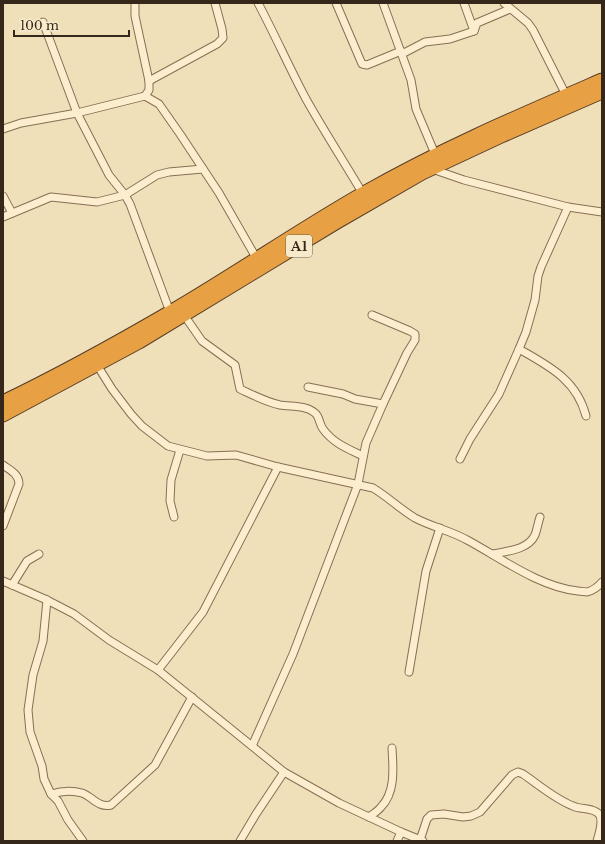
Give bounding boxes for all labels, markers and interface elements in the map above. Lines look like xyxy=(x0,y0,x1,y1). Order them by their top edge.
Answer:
scale bar xyxy=(14,12,129,38)
text: 100 m xyxy=(20,18,59,33)
road number: A1 xyxy=(286,235,312,257)

